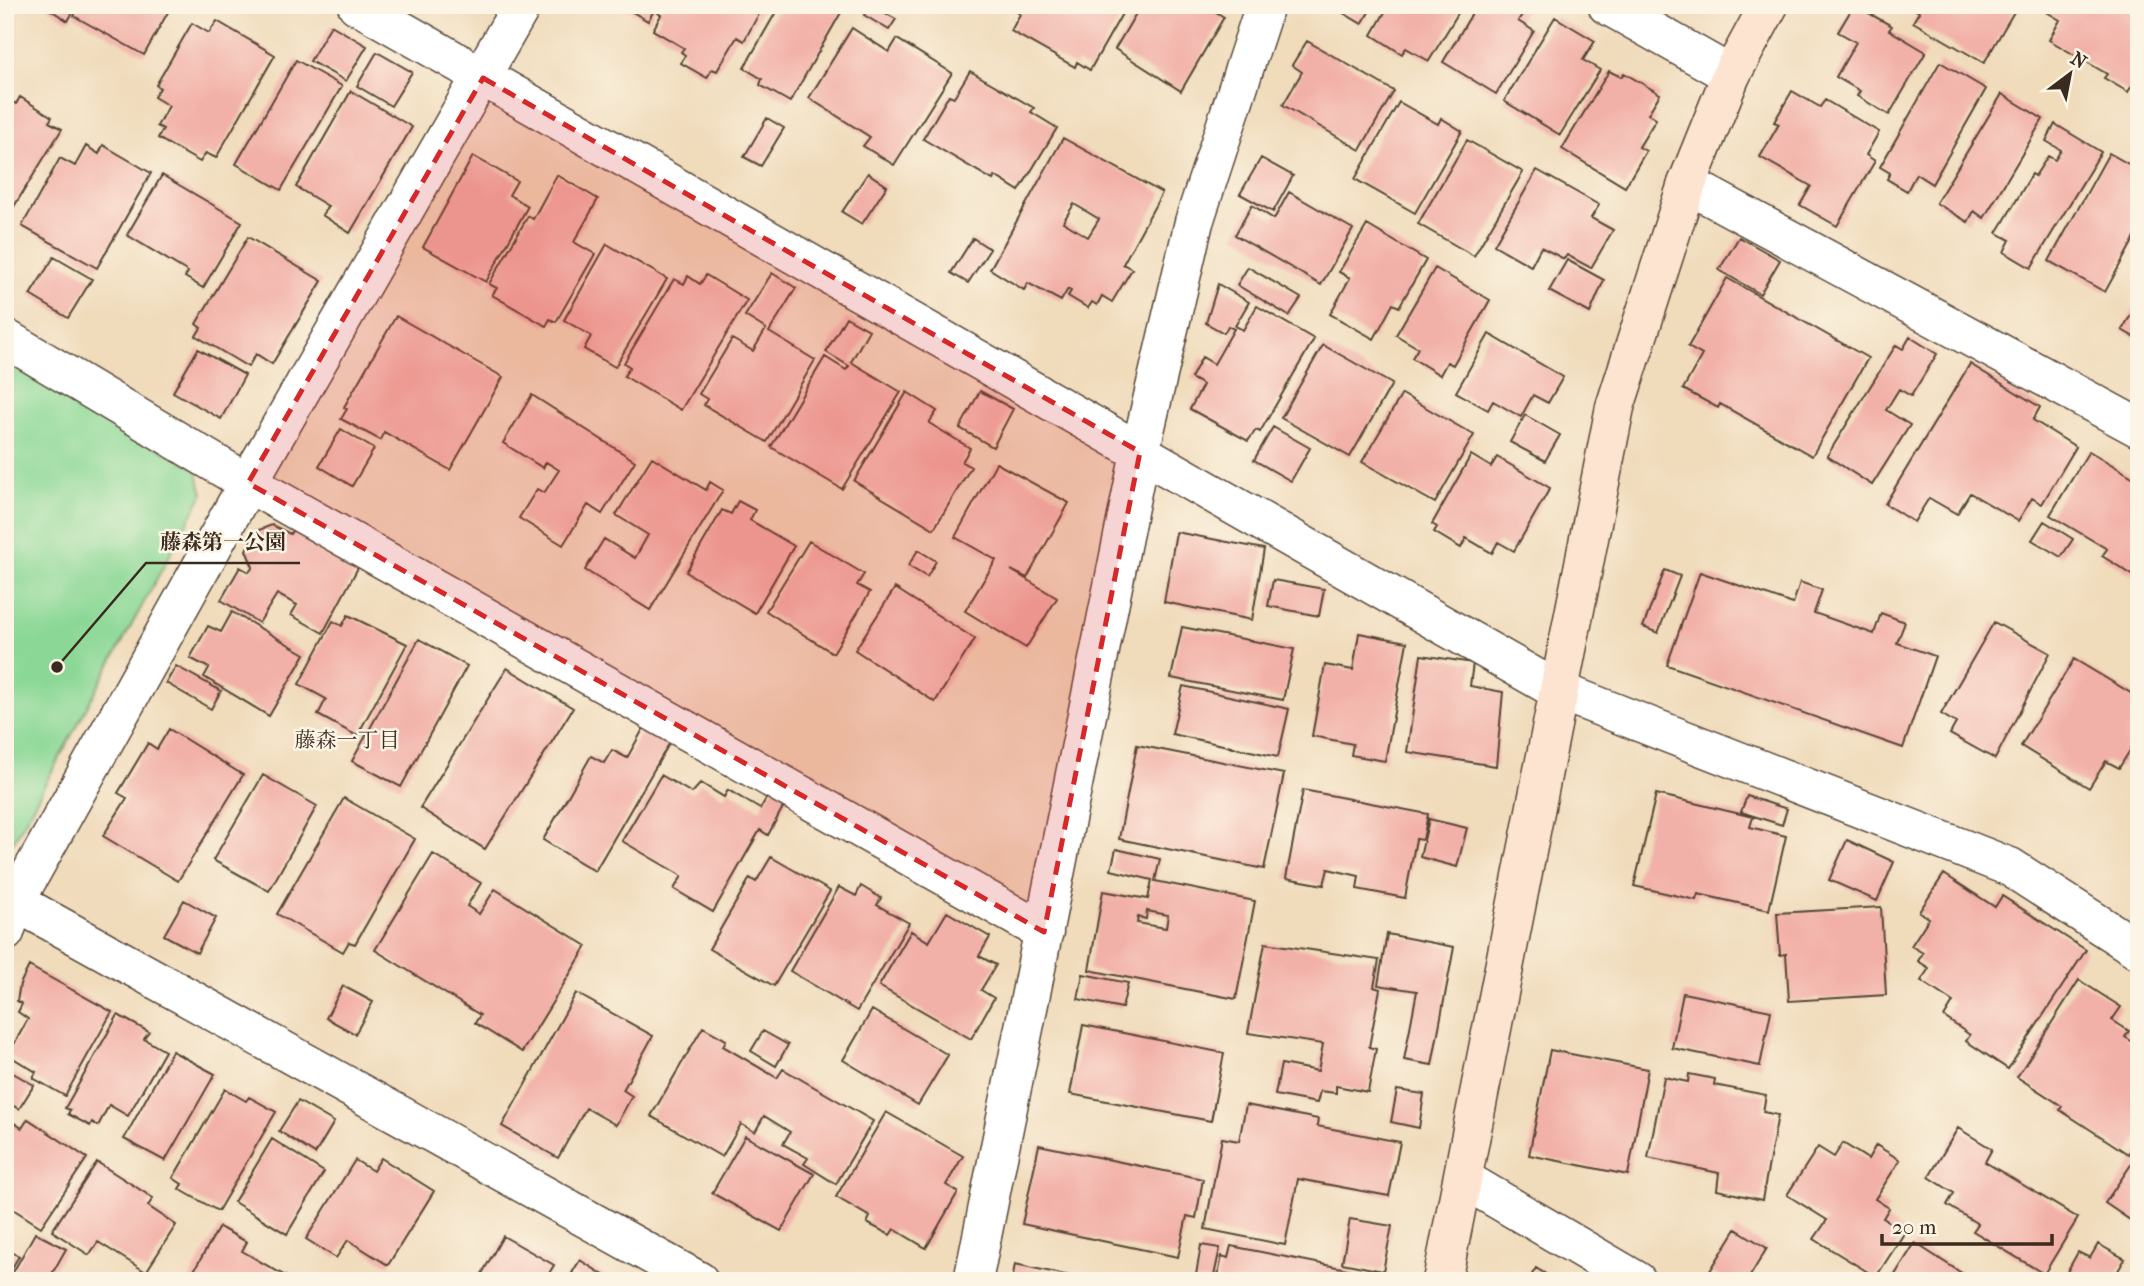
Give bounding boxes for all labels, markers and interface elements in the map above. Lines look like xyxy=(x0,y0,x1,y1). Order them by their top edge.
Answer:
north arrow xyxy=(2036,38,2106,108)
text: N xyxy=(2067,47,2091,74)
callout: 藤森第一公園 xyxy=(146,521,300,563)
text: 藤森第一公園 xyxy=(160,530,286,554)
district label: 藤森一丁目 xyxy=(295,728,400,752)
scale bar xyxy=(1882,1202,2051,1246)
text: 20 m xyxy=(1892,1215,1937,1239)

